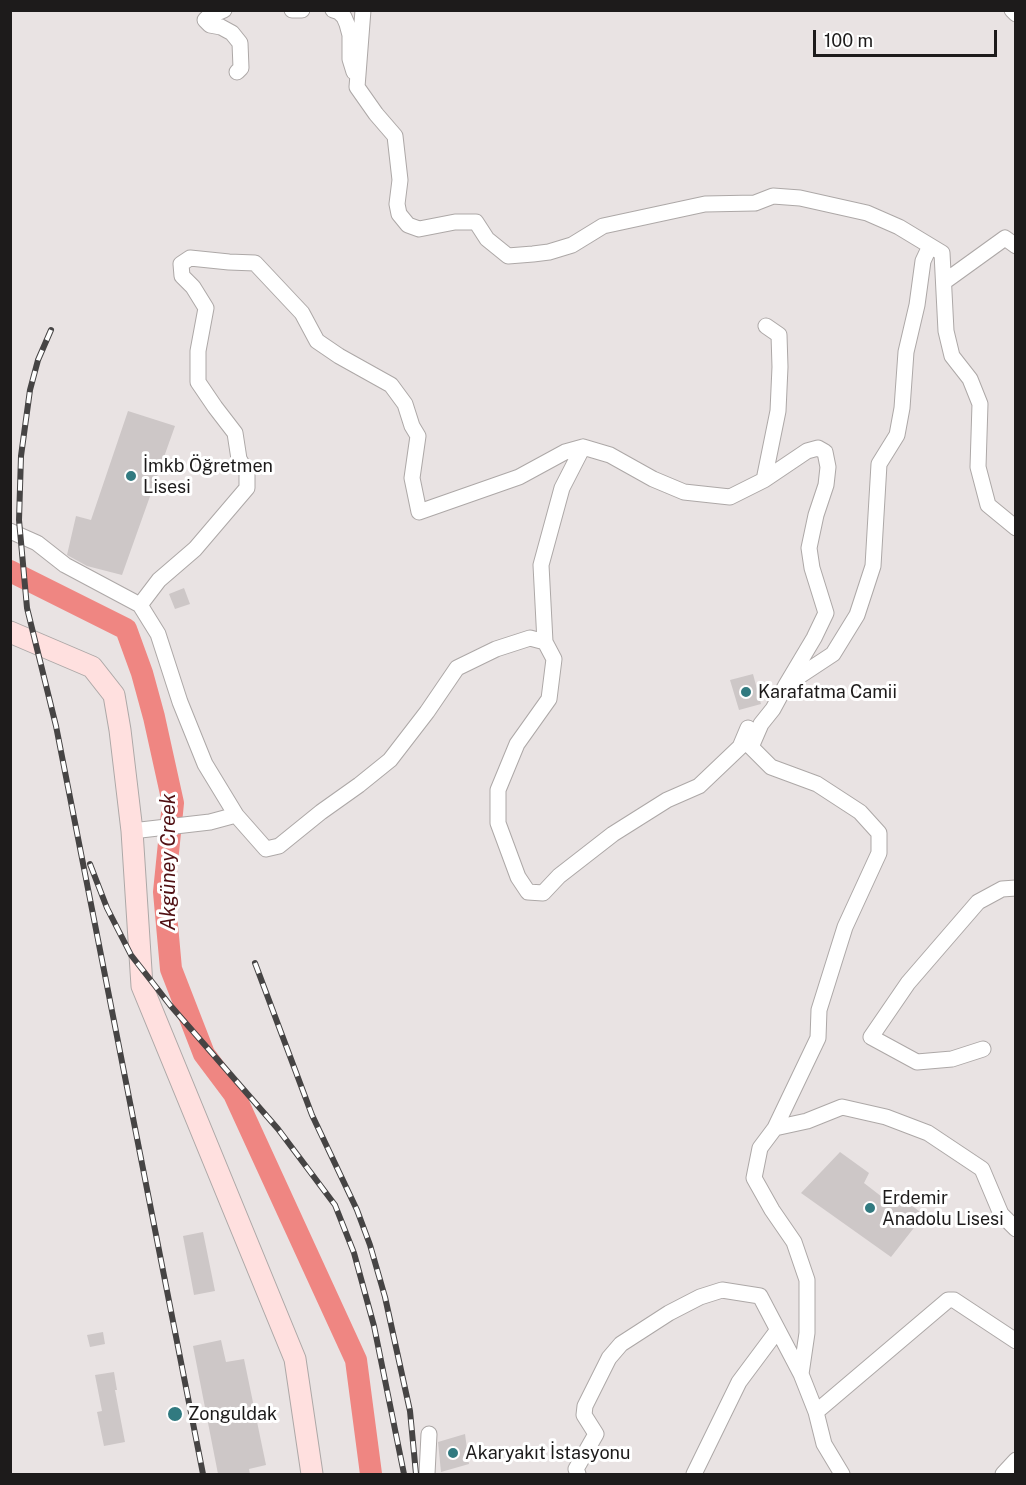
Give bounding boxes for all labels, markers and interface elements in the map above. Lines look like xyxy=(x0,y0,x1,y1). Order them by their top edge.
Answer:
scale bar xyxy=(816,18,1000,56)
text: 100 m xyxy=(824,30,873,51)
place label: İmkb Öğretmen Lisesi xyxy=(143,455,273,498)
marker: İmkb Öğretmen Lisesi xyxy=(124,469,138,483)
place label: Karafatma Camii xyxy=(758,681,897,703)
marker: Karafatma Camii xyxy=(739,685,753,699)
water label: Akgüney Creek xyxy=(157,793,181,931)
place label: Erdemir Anadolu Lisesi xyxy=(882,1187,1004,1230)
marker: Erdemir Anadolu Lisesi xyxy=(863,1201,877,1215)
place label: Zonguldak xyxy=(188,1403,277,1425)
marker: Zonguldak xyxy=(166,1405,184,1423)
place label: Akaryakıt İstasyonu xyxy=(465,1442,630,1464)
marker: Akaryakıt İstasyonu xyxy=(446,1446,460,1460)

